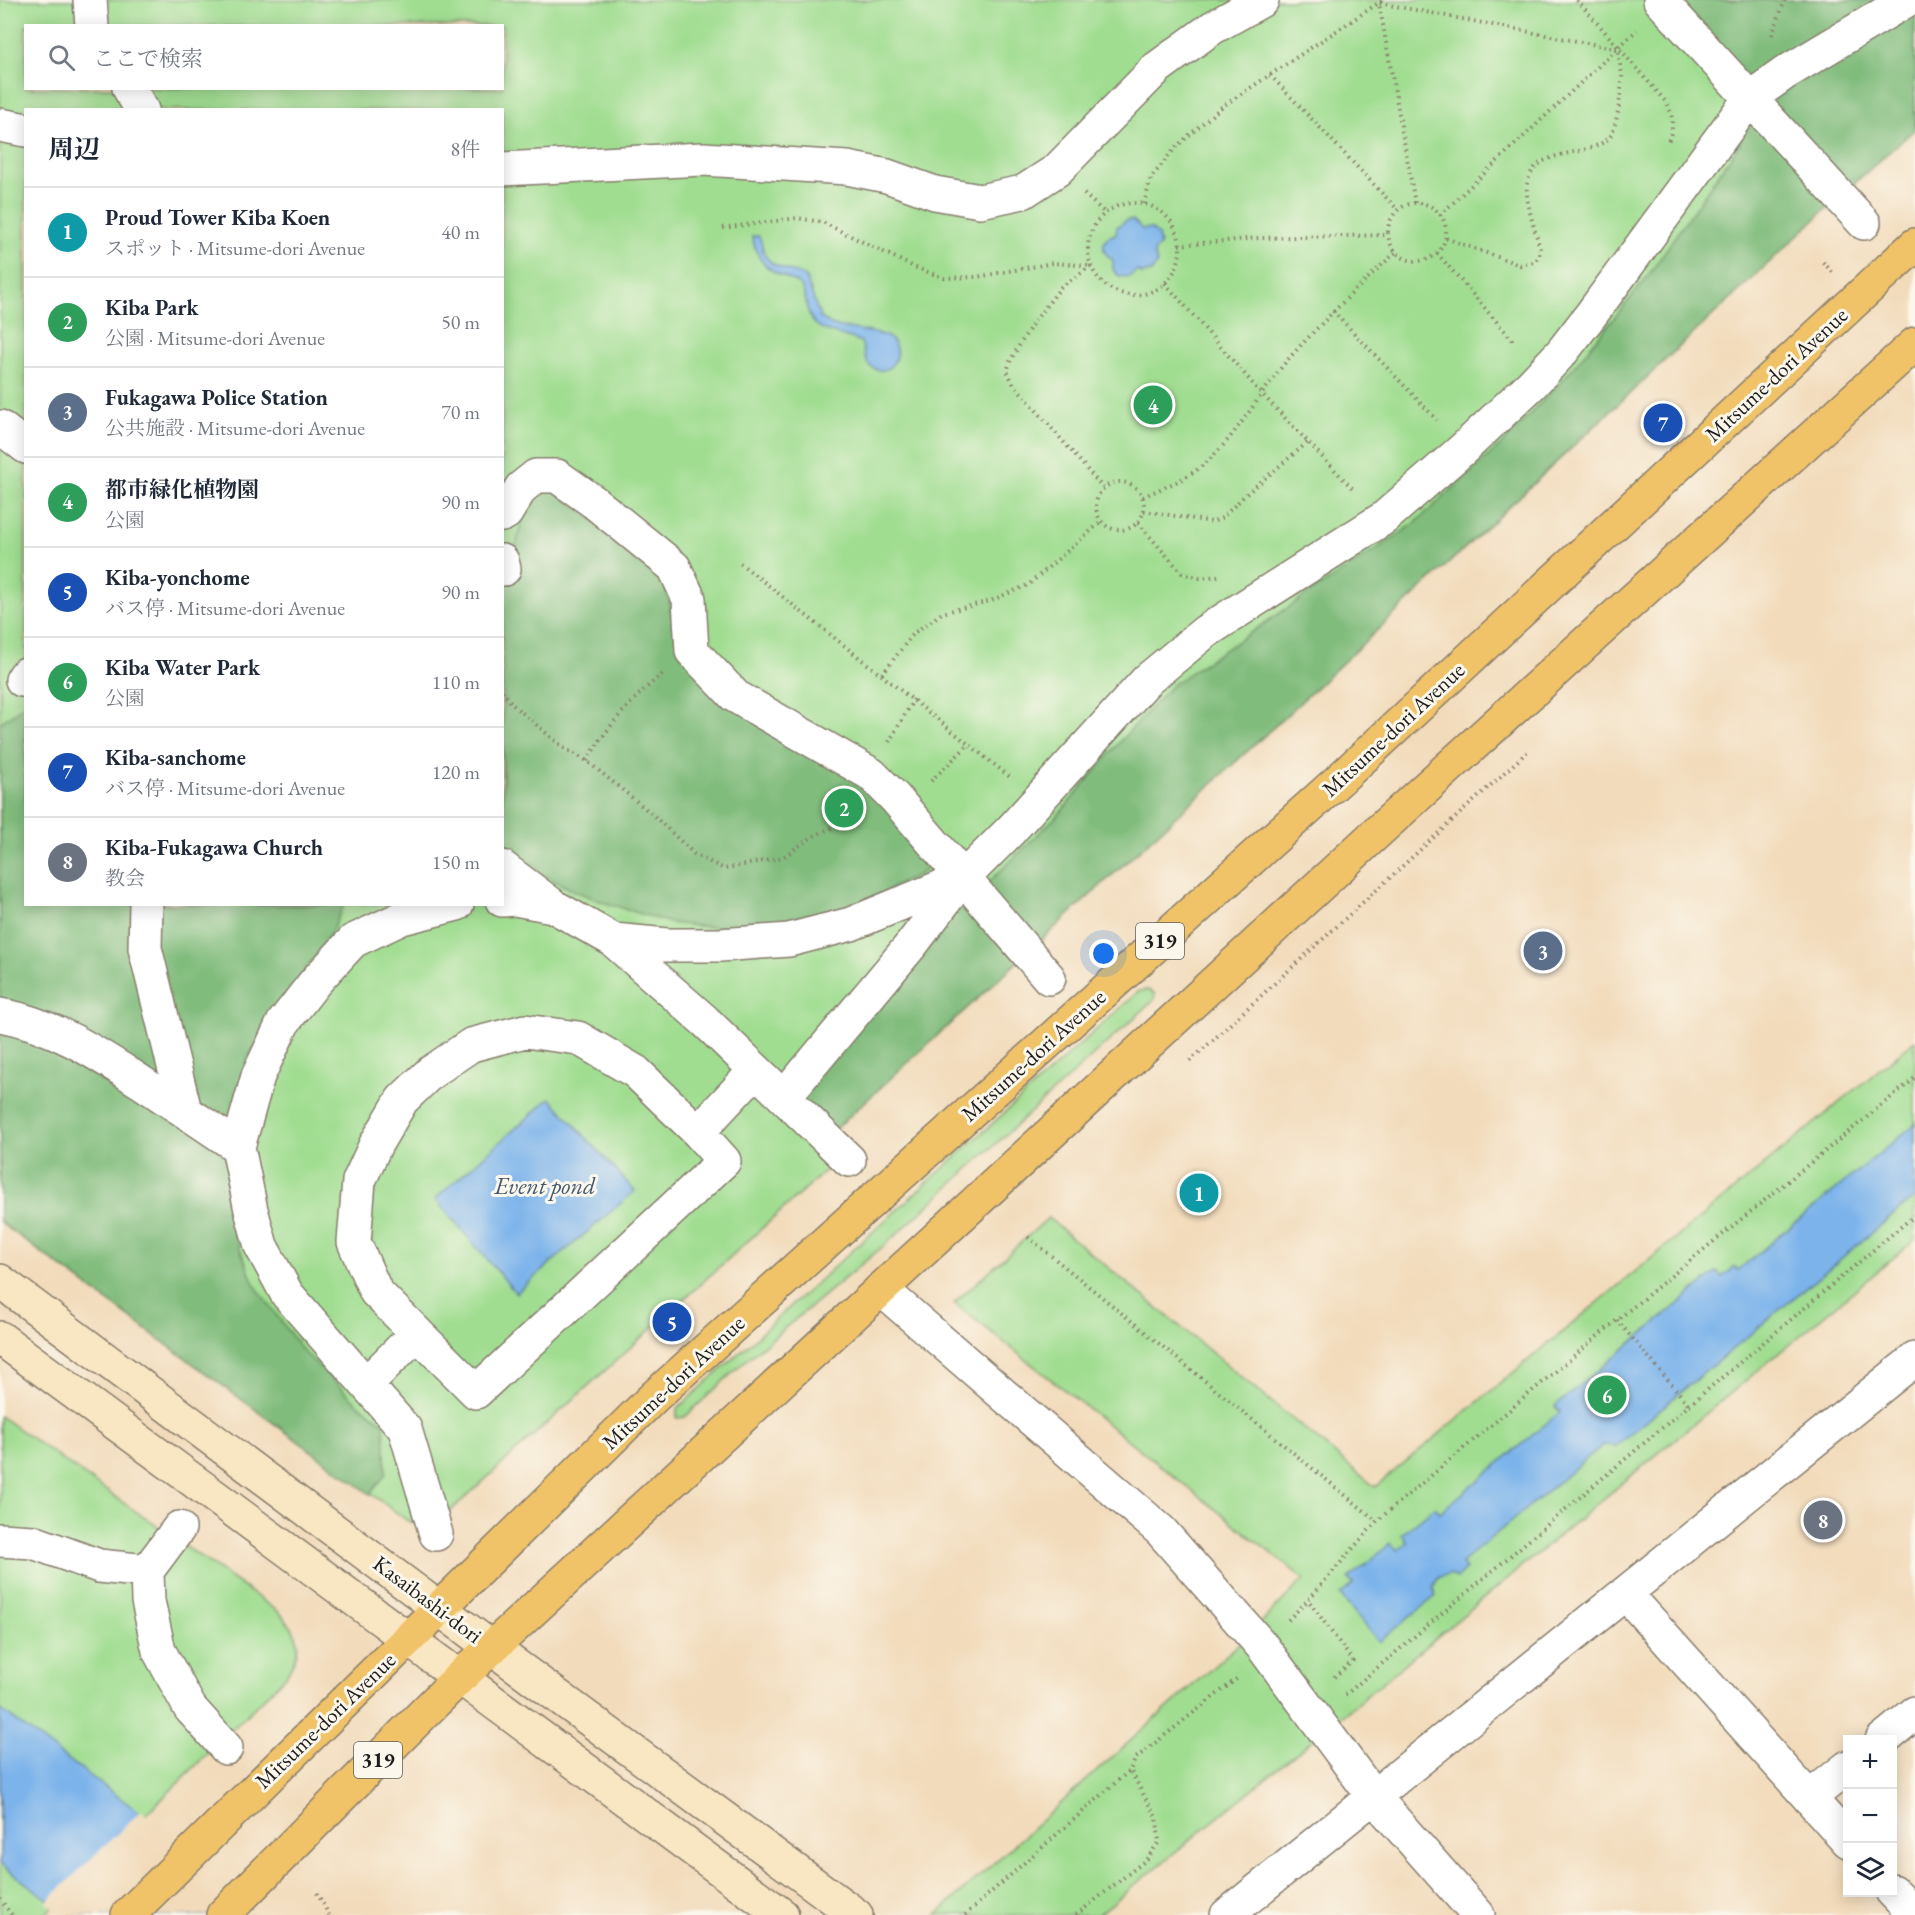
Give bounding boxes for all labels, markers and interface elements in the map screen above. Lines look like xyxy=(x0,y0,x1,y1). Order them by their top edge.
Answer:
search box xyxy=(24,24,504,90)
icon: search xyxy=(45,41,78,74)
text: ここで検索 xyxy=(93,44,203,73)
text: 周辺 xyxy=(48,132,100,166)
text: 8件 xyxy=(450,136,480,162)
text: Proud Tower Kiba Koen xyxy=(105,203,330,232)
text: 1 xyxy=(62,219,73,245)
text: 40 m xyxy=(441,219,480,245)
text: スポット · Mitsume-dori Avenue xyxy=(105,235,365,261)
text: Kiba Park xyxy=(105,293,199,322)
street label: Mitsume-dori Avenue xyxy=(1699,300,1854,448)
text: 2 xyxy=(62,309,73,335)
text: 50 m xyxy=(441,309,480,335)
text: 公園 · Mitsume-dori Avenue xyxy=(105,325,325,351)
pin: 4 xyxy=(1134,382,1172,428)
text: Fukagawa Police Station xyxy=(105,383,328,412)
text: 3 xyxy=(62,399,73,425)
text: 70 m xyxy=(441,399,480,425)
pin: 7 xyxy=(1644,400,1682,446)
text: 公共施設 · Mitsume-dori Avenue xyxy=(105,415,365,441)
text: 都市緑化植物園 xyxy=(105,475,259,504)
text: 4 xyxy=(62,489,73,515)
text: 90 m xyxy=(441,489,480,515)
text: 公園 xyxy=(105,507,145,533)
text: Kiba-yonchome xyxy=(105,563,250,592)
text: 5 xyxy=(62,579,73,605)
text: 90 m xyxy=(441,579,480,605)
text: バス停 · Mitsume-dori Avenue xyxy=(105,595,345,621)
text: Kiba Water Park xyxy=(105,653,260,682)
street label: Mitsume-dori Avenue xyxy=(1316,655,1471,803)
text: 6 xyxy=(62,669,73,695)
text: 110 m xyxy=(432,669,480,695)
text: 公園 xyxy=(105,685,145,711)
text: Kiba-sanchome xyxy=(105,743,246,772)
text: 7 xyxy=(62,759,73,785)
text: 120 m xyxy=(432,759,480,785)
text: バス停 · Mitsume-dori Avenue xyxy=(105,775,345,801)
pin: 2 xyxy=(824,786,864,830)
text: Kiba-Fukagawa Church xyxy=(105,833,323,862)
text: 8 xyxy=(62,849,73,875)
text: 150 m xyxy=(432,849,480,875)
text: 教会 xyxy=(105,865,145,891)
road number: 319 xyxy=(1136,923,1184,959)
pin: 3 xyxy=(1524,928,1562,974)
your location xyxy=(1089,939,1118,968)
street label: Mitsume-dori Avenue xyxy=(955,982,1112,1128)
water label: Event pond xyxy=(494,1170,596,1201)
pin: 1 xyxy=(1180,1170,1218,1216)
pin: 5 xyxy=(652,1300,692,1344)
street label: Mitsume-dori Avenue xyxy=(596,1308,751,1456)
pin: 6 xyxy=(1588,1372,1626,1418)
pin: 8 xyxy=(1804,1498,1842,1543)
street label: Kasaibashi-dori xyxy=(367,1549,488,1650)
street label: Mitsume-dori Avenue xyxy=(249,1645,402,1795)
map controls xyxy=(1843,1735,1897,1897)
button: + xyxy=(1843,1735,1897,1789)
road number: 319 xyxy=(354,1742,402,1778)
button: − xyxy=(1843,1789,1897,1843)
button: layers xyxy=(1843,1843,1897,1897)

